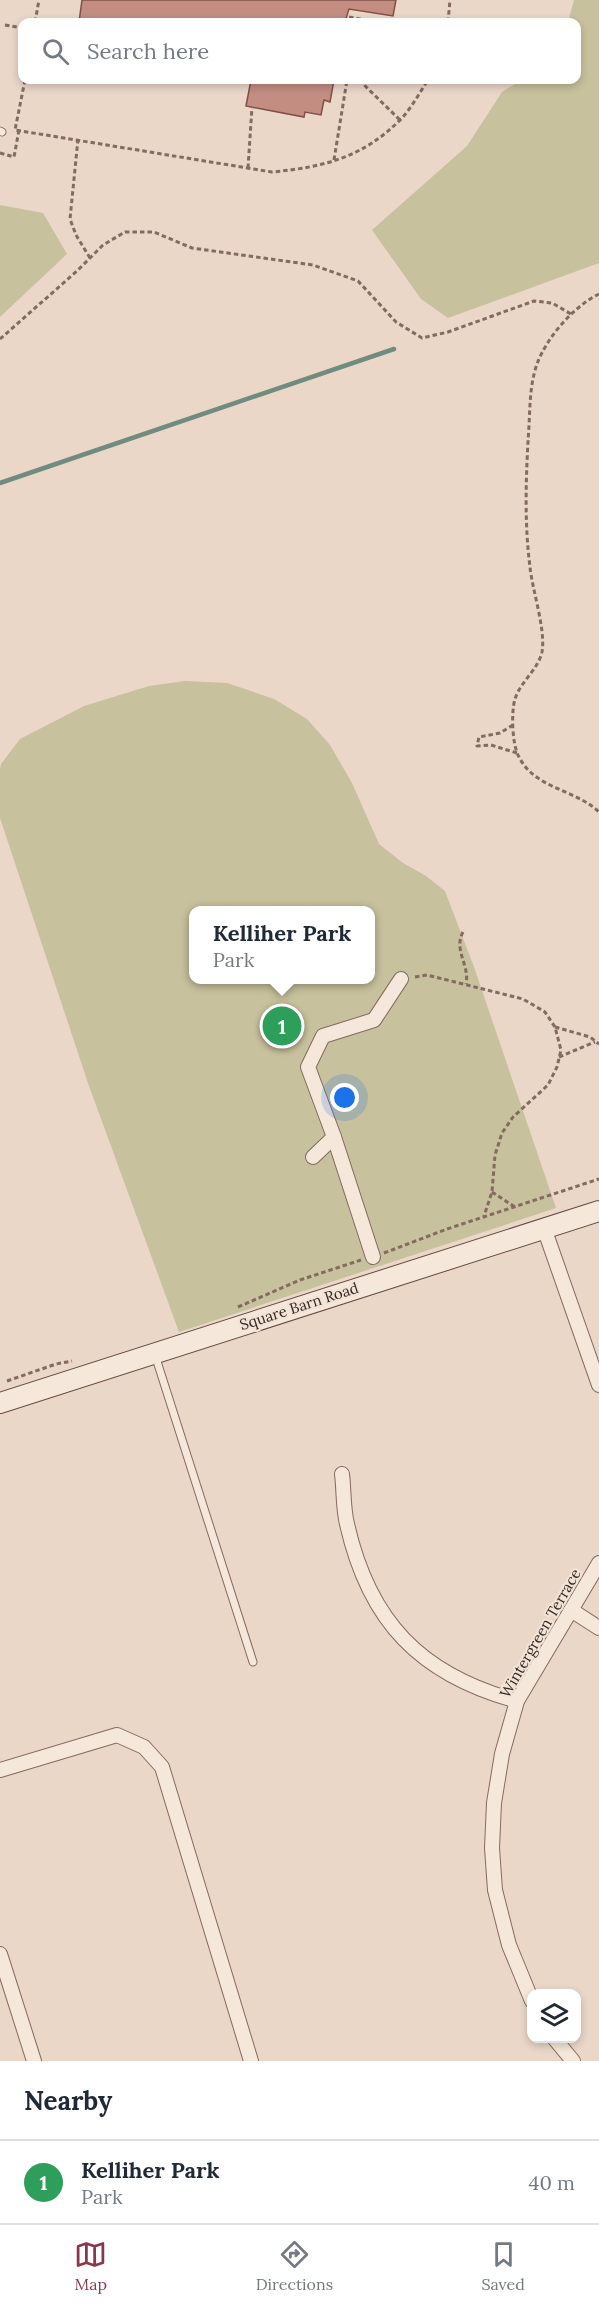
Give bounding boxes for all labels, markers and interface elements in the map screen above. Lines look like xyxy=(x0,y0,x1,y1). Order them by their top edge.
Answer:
search box xyxy=(18,18,581,84)
icon: search xyxy=(39,35,72,68)
text: Search here xyxy=(87,37,209,65)
popup xyxy=(189,906,375,984)
text: Kelliher Park xyxy=(213,919,351,947)
text: Park xyxy=(213,947,254,972)
pin: 1 xyxy=(262,1004,302,1048)
your location xyxy=(330,1083,359,1112)
street label: Square Barn Road xyxy=(237,1278,361,1334)
street label: Wintergreen Terrace xyxy=(495,1565,585,1701)
map controls xyxy=(527,1989,581,2043)
button: layers xyxy=(527,1989,581,2043)
text: Nearby xyxy=(24,2084,112,2117)
text: Kelliher Park xyxy=(81,2156,219,2184)
text: 1 xyxy=(39,2170,48,2195)
text: 40 m xyxy=(529,2170,575,2195)
text: Park xyxy=(81,2184,123,2209)
tab: Map xyxy=(74,2238,107,2294)
tab: Directions xyxy=(256,2238,333,2294)
tab: Saved xyxy=(481,2238,525,2294)

